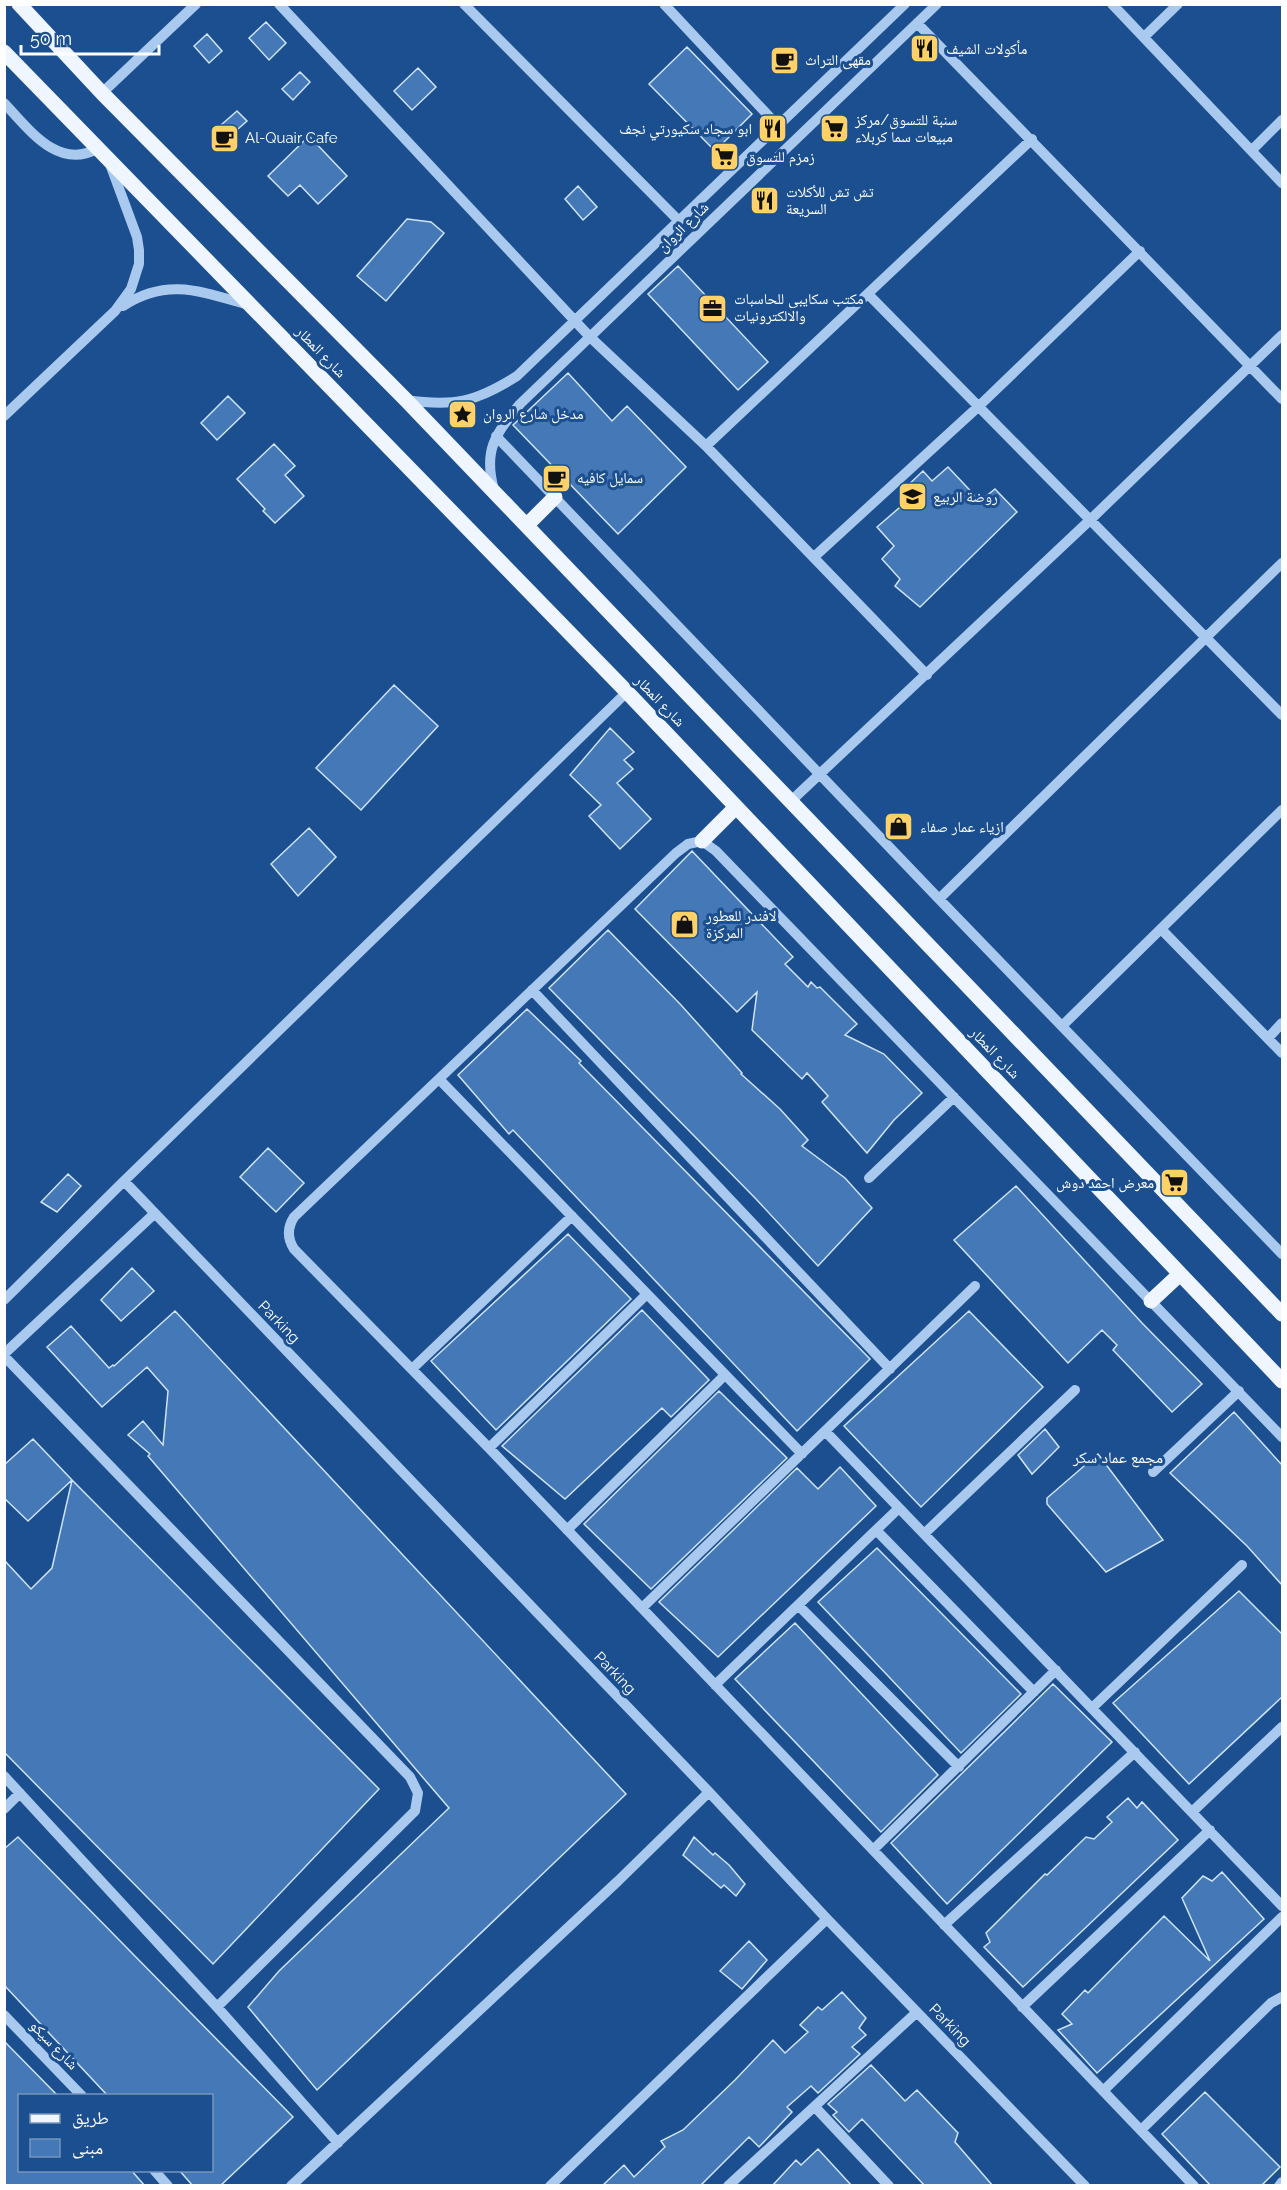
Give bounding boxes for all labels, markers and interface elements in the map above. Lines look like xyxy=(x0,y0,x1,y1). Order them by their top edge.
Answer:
scale bar xyxy=(21,18,159,56)
text: 50 m xyxy=(30,28,72,49)
restaurant icon: مأكولات الشيف xyxy=(909,33,941,65)
place label: مأكولات الشيف xyxy=(946,40,1028,58)
cafe icon: مقهى التراث xyxy=(768,44,800,76)
place label: مقهى التراث xyxy=(805,51,871,70)
place label: سنبة للتسوق/مركز مبيعات سما كربلاء xyxy=(854,111,958,146)
restaurant icon: ابو سجاد سكيورتي نجف xyxy=(757,113,789,145)
supermarket icon: سنبة للتسوق/مركز مبيعات سما كربلاء xyxy=(818,113,850,145)
place label: ابو سجاد سكيورتي نجف xyxy=(619,120,752,141)
cafe icon: Al-Quair Cafe xyxy=(208,122,240,154)
place label: Al-Quair Cafe xyxy=(245,129,338,147)
supermarket icon: زمزم للتسوق xyxy=(709,141,741,173)
place label: زمزم للتسوق xyxy=(746,148,815,167)
place label: تش تش للأكلات السريعة xyxy=(786,183,874,218)
restaurant icon: تش تش للأكلات السريعة xyxy=(749,185,781,217)
street label: شارع الروان xyxy=(654,198,713,257)
place label: مكتب سكايبي للحاسبات والالكترونيات xyxy=(734,290,864,325)
office icon: مكتب سكايبي للحاسبات والالكترونيات xyxy=(697,292,729,324)
street label: شارع المطار xyxy=(291,322,350,382)
place icon: مدخل شارع الروان xyxy=(446,398,478,430)
place label: مدخل شارع الروان xyxy=(483,405,584,424)
cafe icon: سمايل كافيه xyxy=(540,462,572,494)
place label: سمايل كافيه xyxy=(577,469,643,488)
school or university icon: روضة الربيع xyxy=(896,481,928,513)
place label: روضة الربيع xyxy=(933,488,998,507)
street label: شارع المطار xyxy=(630,671,689,731)
shop icon: ازياء عمار صفاء xyxy=(883,811,915,843)
place label: ازياء عمار صفاء xyxy=(920,818,1004,836)
place label: لافندر للعطور المركزة xyxy=(705,907,777,942)
shop icon: لافندر للعطور المركزة xyxy=(669,909,701,941)
street label: شارع المطار xyxy=(965,1023,1024,1083)
supermarket icon: معرض احمد دوش xyxy=(1159,1167,1191,1199)
place label: معرض احمد دوش xyxy=(1056,1174,1154,1193)
street label: Parking xyxy=(254,1297,304,1347)
district label: مجمع عماد سكر xyxy=(1072,1448,1163,1468)
street label: Parking xyxy=(590,1648,640,1698)
street label: Parking xyxy=(925,2000,975,2050)
street label: شارع سيكو xyxy=(25,2017,82,2074)
legend xyxy=(18,2094,213,2172)
text: طريق xyxy=(72,2107,109,2129)
text: مبنى xyxy=(72,2137,103,2159)

